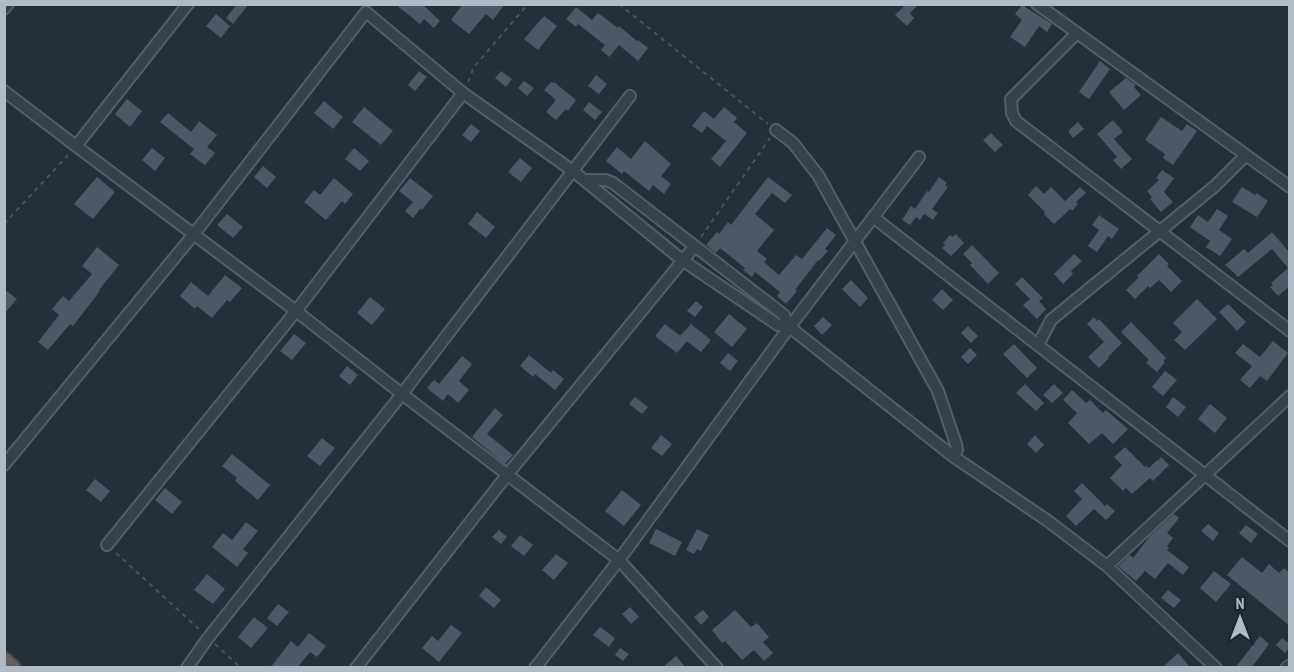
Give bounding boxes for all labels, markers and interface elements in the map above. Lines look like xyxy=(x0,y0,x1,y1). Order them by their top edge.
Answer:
north arrow xyxy=(1210,588,1270,648)
text: N xyxy=(1236,593,1244,613)

